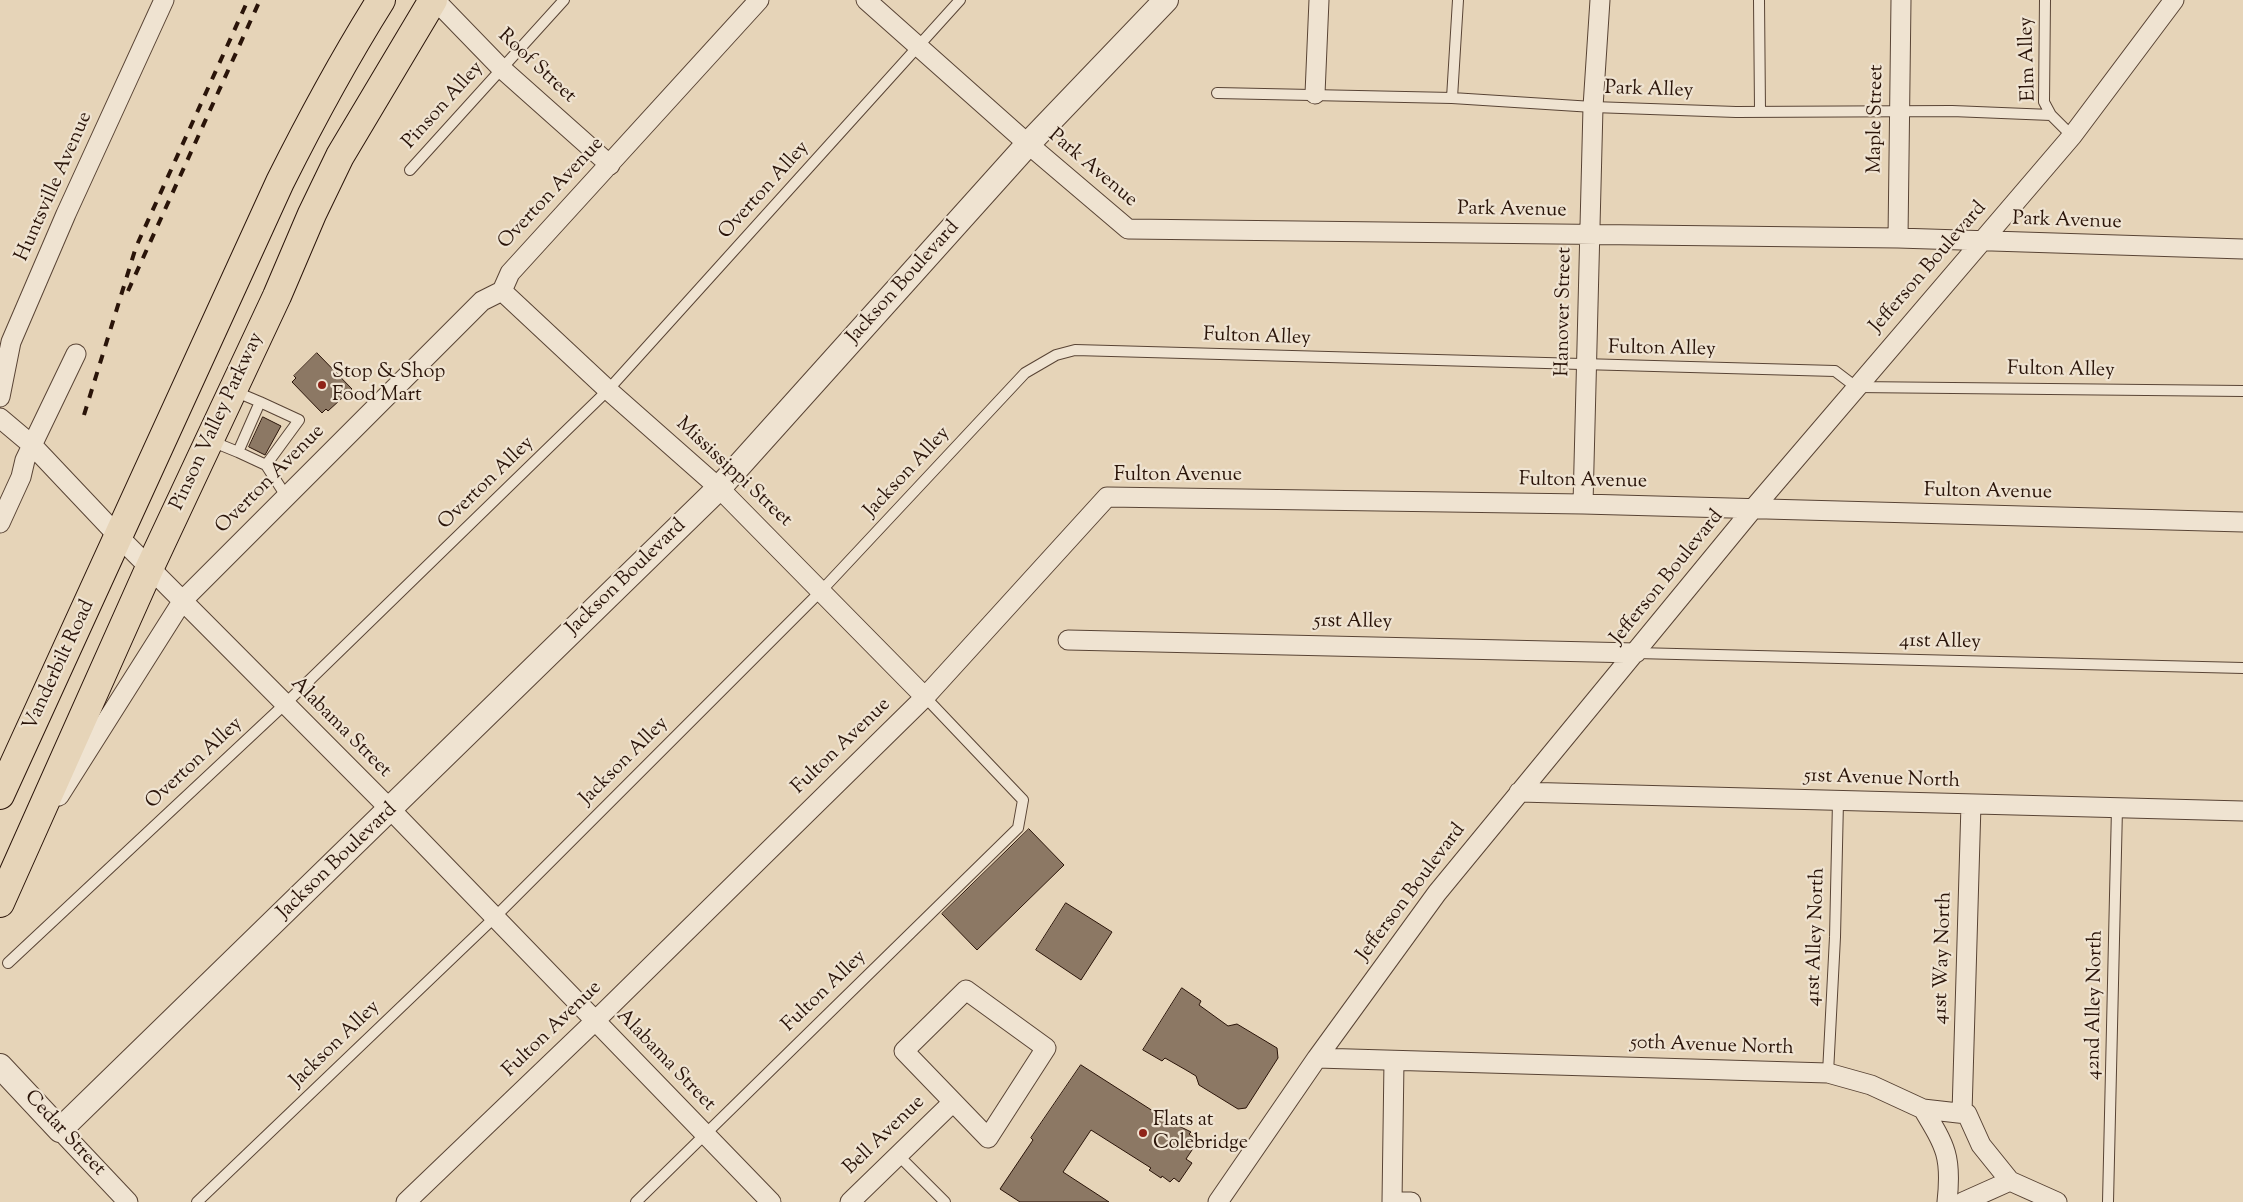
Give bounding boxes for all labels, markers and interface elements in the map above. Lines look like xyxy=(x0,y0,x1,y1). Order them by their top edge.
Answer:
street label: Elm Alley xyxy=(2016,16,2042,102)
street label: Roof Street xyxy=(492,25,580,109)
street label: Pinson Alley xyxy=(398,57,490,155)
street label: Maple Street xyxy=(1864,64,1890,174)
street label: Park Alley xyxy=(1604,77,1694,105)
street label: Huntsville Avenue xyxy=(11,109,99,265)
street label: Park Avenue xyxy=(1042,125,1142,213)
street label: Overton Avenue xyxy=(494,133,610,255)
street label: Overton Alley xyxy=(715,137,815,245)
street label: Jefferson Boulevard xyxy=(1865,197,1993,339)
street label: Park Avenue xyxy=(1457,198,1567,224)
street label: Park Avenue xyxy=(2012,208,2122,236)
street label: Jackson Boulevard xyxy=(843,217,965,349)
street label: Hanover Street xyxy=(1552,247,1578,377)
street label: Fulton Alley xyxy=(1203,324,1311,352)
street label: Pinson Valley Parkway xyxy=(166,329,270,515)
street label: Fulton Alley xyxy=(1608,337,1716,363)
street label: Fulton Alley xyxy=(2007,358,2115,384)
place label: Stop & Shop Food Mart xyxy=(332,362,445,409)
marker: Stop & Shop Food Mart xyxy=(316,379,328,391)
street label: Mississippi Street xyxy=(670,413,796,533)
street label: Overton Avenue xyxy=(211,420,331,540)
street label: Jackson Alley xyxy=(860,423,956,523)
street label: Overton Alley xyxy=(434,432,540,536)
street label: Fulton Avenue xyxy=(1114,465,1242,489)
street label: Fulton Avenue xyxy=(1519,469,1647,495)
street label: Fulton Avenue xyxy=(1924,480,2052,506)
street label: Jefferson Boulevard xyxy=(1606,506,1730,650)
street label: Jackson Boulevard xyxy=(562,515,692,641)
street label: Vanderbilt Road xyxy=(19,597,101,735)
street label: 51st Alley xyxy=(1313,610,1393,636)
street label: 41st Alley xyxy=(1899,630,1981,656)
street label: Alabama Street xyxy=(285,673,395,783)
street label: Fulton Avenue xyxy=(787,694,897,800)
street label: Overton Alley xyxy=(142,713,248,815)
street label: Jackson Alley xyxy=(576,713,674,811)
street label: 51st Avenue North xyxy=(1803,765,1961,795)
street label: Jackson Boulevard xyxy=(273,799,403,925)
street label: Jefferson Boulevard xyxy=(1352,819,1472,967)
street label: 41st Alley North xyxy=(1803,867,1831,1007)
street label: 41st Way North xyxy=(1930,891,1958,1025)
street label: 42nd Alley North xyxy=(2083,930,2109,1080)
street label: Fulton Alley xyxy=(778,946,872,1038)
street label: Fulton Avenue xyxy=(498,977,608,1083)
street label: Jackson Alley xyxy=(286,996,386,1094)
street label: Alabama Street xyxy=(610,1005,720,1117)
street label: 50th Avenue North xyxy=(1630,1032,1794,1062)
street label: Cedar Street xyxy=(18,1086,110,1182)
street label: Bell Avenue xyxy=(839,1091,931,1181)
place label: Flats at Colebridge xyxy=(1153,1110,1248,1157)
marker: Flats at Colebridge xyxy=(1137,1127,1149,1139)

